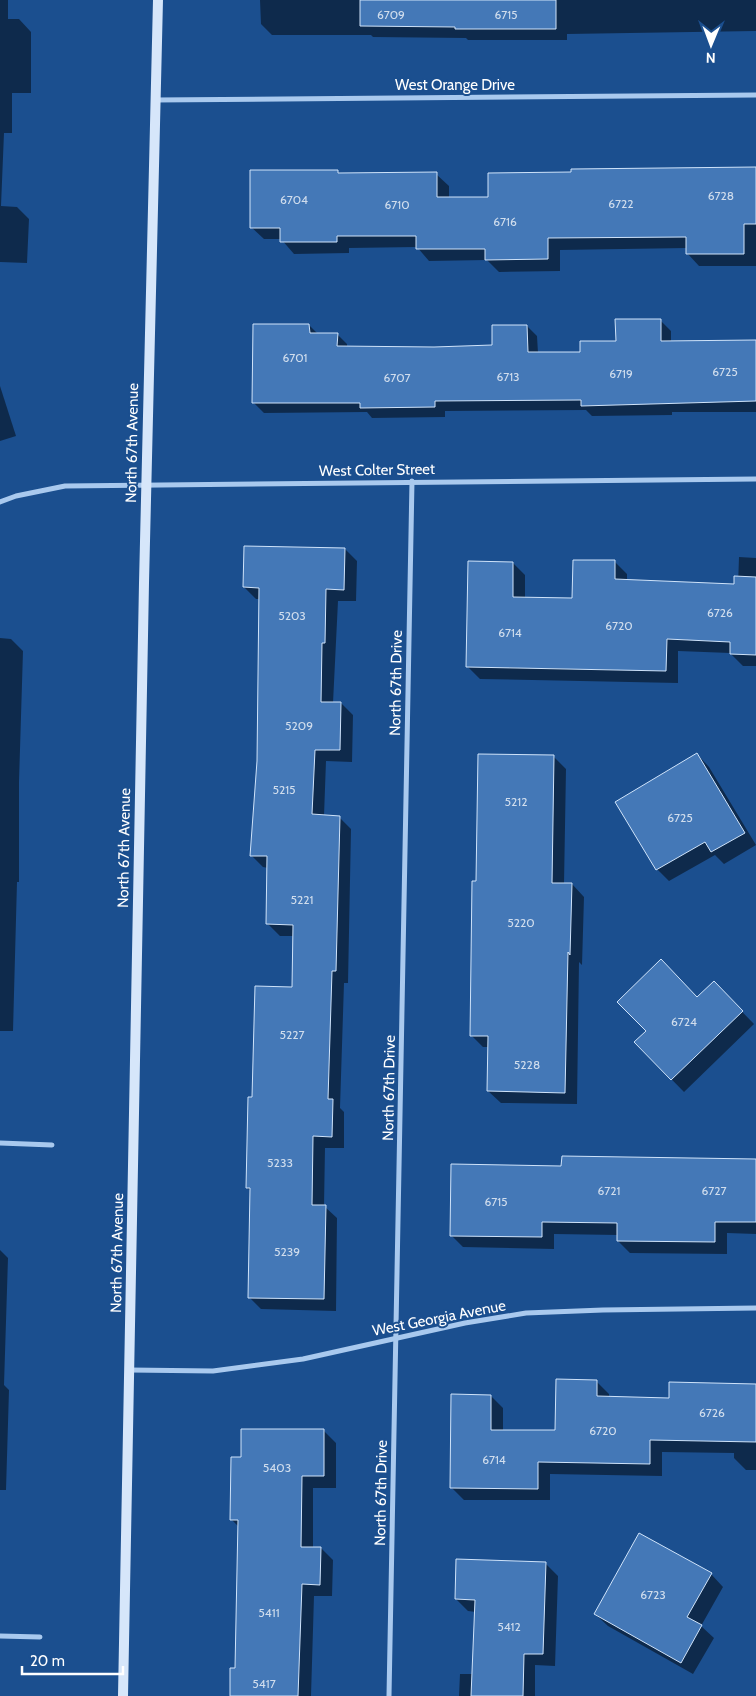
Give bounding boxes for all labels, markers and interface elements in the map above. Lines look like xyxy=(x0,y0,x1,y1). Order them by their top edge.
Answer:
house number: 6709 xyxy=(377,7,405,22)
house number: 6715 xyxy=(494,7,518,22)
north arrow xyxy=(686,20,736,70)
text: N xyxy=(706,49,716,67)
street label: West Orange Drive xyxy=(395,76,515,94)
house number: 6728 xyxy=(708,188,734,203)
house number: 6704 xyxy=(280,192,308,207)
house number: 6722 xyxy=(608,196,634,211)
house number: 6710 xyxy=(384,197,410,212)
house number: 6716 xyxy=(493,214,517,229)
house number: 6701 xyxy=(283,350,307,365)
house number: 6725 xyxy=(712,364,738,379)
house number: 6719 xyxy=(609,366,633,381)
house number: 6713 xyxy=(496,369,520,384)
house number: 6707 xyxy=(384,370,410,385)
street label: North 67th Avenue xyxy=(122,383,142,503)
street label: West Colter Street xyxy=(319,460,435,480)
house number: 6726 xyxy=(707,605,733,620)
house number: 5203 xyxy=(278,608,306,623)
house number: 6720 xyxy=(605,618,633,633)
house number: 6714 xyxy=(498,625,522,640)
street label: North 67th Drive xyxy=(386,630,406,736)
house number: 5209 xyxy=(285,718,313,733)
house number: 5215 xyxy=(272,782,296,797)
street label: North 67th Avenue xyxy=(114,788,134,908)
house number: 5212 xyxy=(505,794,527,809)
house number: 6725 xyxy=(667,810,693,825)
house number: 5221 xyxy=(291,892,313,907)
house number: 5220 xyxy=(507,915,535,930)
house number: 6724 xyxy=(671,1014,697,1029)
house number: 5227 xyxy=(279,1027,305,1042)
street label: North 67th Drive xyxy=(379,1035,399,1141)
house number: 5228 xyxy=(514,1057,540,1072)
house number: 5233 xyxy=(267,1155,293,1170)
house number: 6721 xyxy=(598,1183,620,1198)
house number: 6727 xyxy=(701,1183,727,1198)
street label: North 67th Avenue xyxy=(107,1193,127,1313)
house number: 6715 xyxy=(484,1194,508,1209)
house number: 5239 xyxy=(274,1244,300,1259)
street label: West Georgia Avenue xyxy=(371,1296,508,1340)
house number: 6726 xyxy=(699,1405,725,1420)
house number: 6720 xyxy=(589,1423,617,1438)
street label: North 67th Drive xyxy=(371,1440,391,1546)
house number: 6714 xyxy=(482,1452,506,1467)
house number: 5403 xyxy=(263,1460,291,1475)
house number: 6723 xyxy=(640,1587,666,1602)
house number: 5411 xyxy=(258,1605,280,1620)
house number: 5412 xyxy=(497,1619,521,1634)
scale bar xyxy=(22,1644,124,1676)
text: 20 m xyxy=(30,1652,65,1670)
house number: 5417 xyxy=(252,1676,276,1691)

